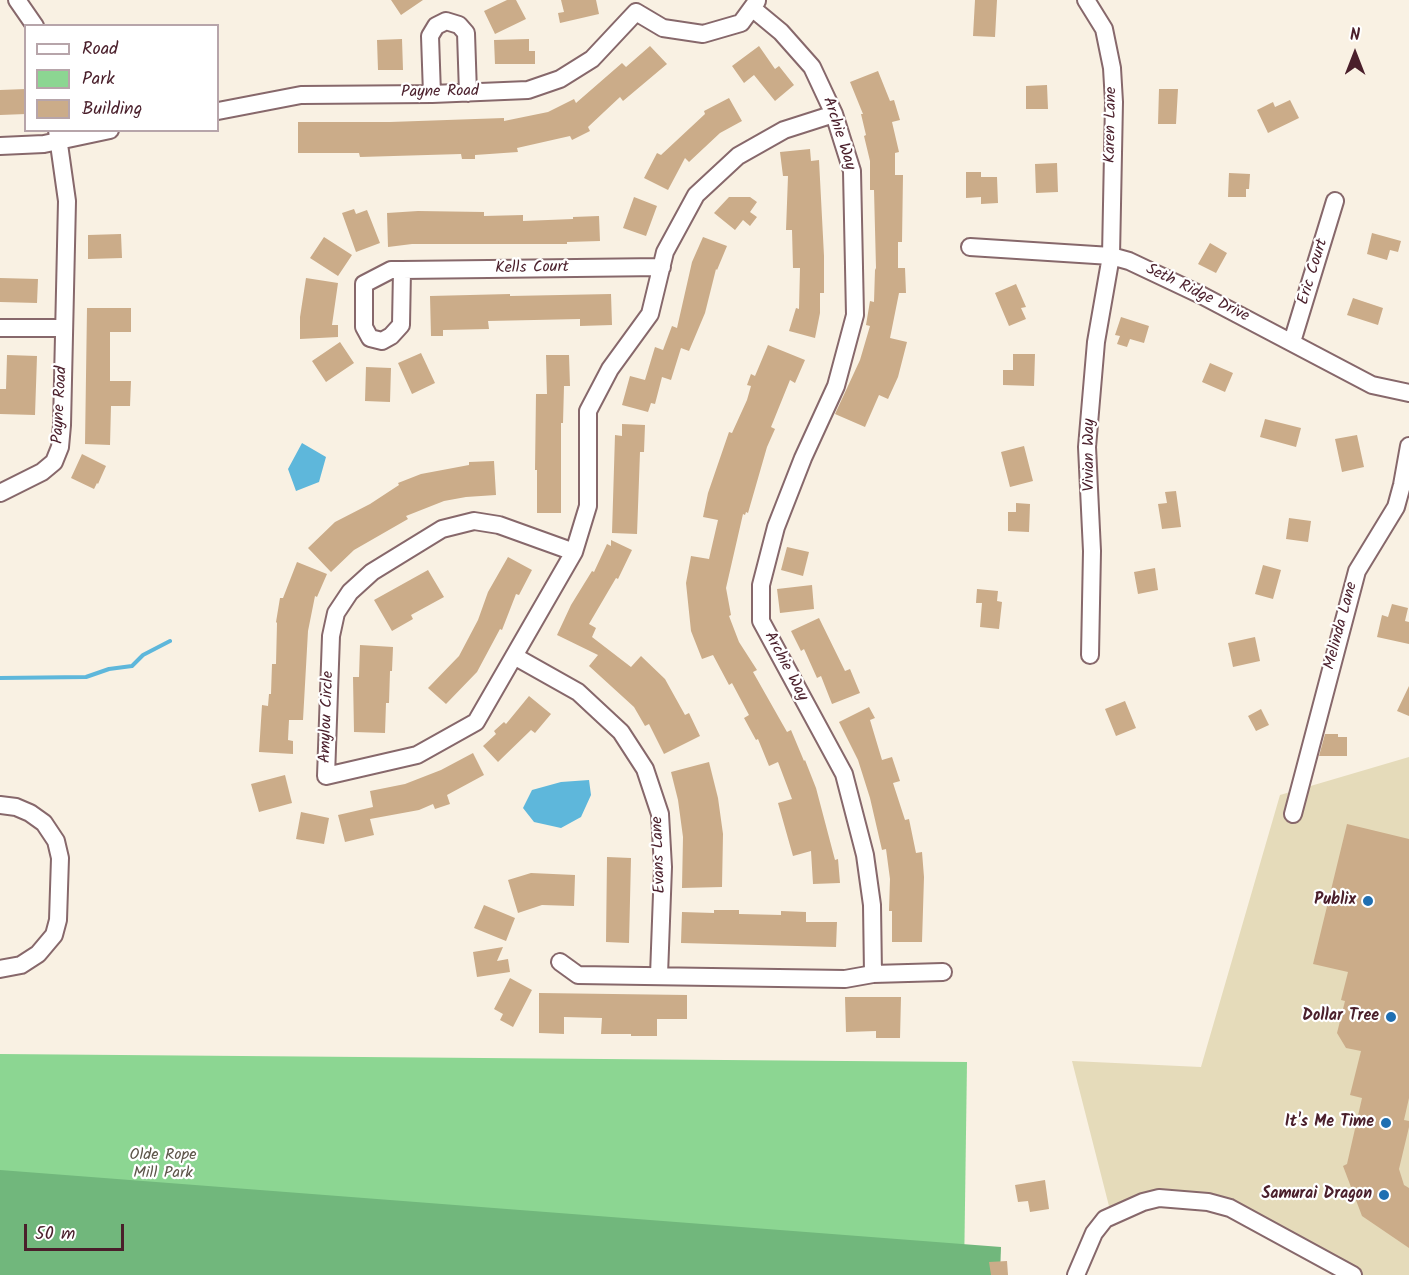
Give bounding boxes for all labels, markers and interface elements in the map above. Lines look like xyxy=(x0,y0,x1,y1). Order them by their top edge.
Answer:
text: N xyxy=(1350,23,1360,48)
legend xyxy=(24,24,219,132)
north arrow xyxy=(1325,24,1385,84)
text: Road xyxy=(82,35,118,64)
text: Park xyxy=(82,65,115,94)
street label: Payne Road xyxy=(401,83,479,103)
street label: Karen Lane xyxy=(1102,87,1122,163)
text: Building xyxy=(82,95,142,124)
street label: Archie Way xyxy=(817,95,859,173)
street label: Eric Court xyxy=(1295,237,1333,307)
street label: Kells Court xyxy=(495,259,569,279)
street label: Seth Ridge Drive xyxy=(1142,261,1252,327)
street label: Payne Road xyxy=(49,366,73,444)
street label: Vivian Way xyxy=(1080,419,1100,491)
street label: Melinda Lane xyxy=(1321,580,1363,672)
street label: Archie Way xyxy=(759,629,811,705)
street label: Amylou Circle xyxy=(317,671,339,763)
street label: Evans Lane xyxy=(649,816,671,894)
place label: Publix xyxy=(1314,891,1356,911)
marker: Publix xyxy=(1361,894,1375,908)
place label: Dollar Tree xyxy=(1302,1007,1379,1027)
marker: Dollar Tree xyxy=(1384,1010,1398,1024)
place label: It's Me Time xyxy=(1285,1113,1374,1133)
marker: It's Me Time xyxy=(1379,1116,1393,1130)
park label: Olde Rope Mill Park xyxy=(130,1146,196,1184)
place label: Samurai Dragon xyxy=(1261,1185,1372,1205)
marker: Samurai Dragon xyxy=(1377,1188,1391,1202)
scale bar xyxy=(27,1212,128,1250)
text: 50 m xyxy=(35,1220,75,1249)

